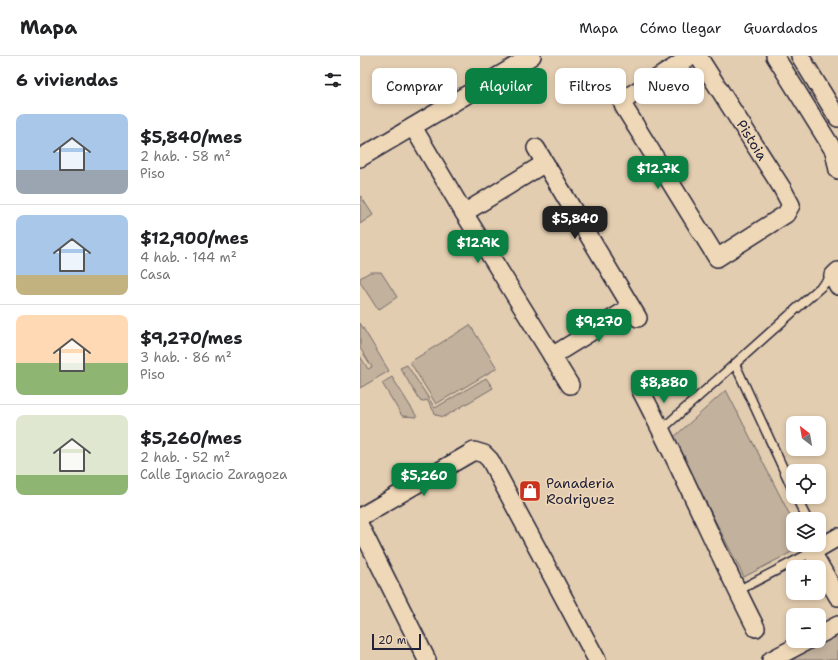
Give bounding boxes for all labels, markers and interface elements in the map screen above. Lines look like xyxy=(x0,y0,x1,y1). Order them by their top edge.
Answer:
text: Mapa xyxy=(20,15,77,40)
text: Mapa xyxy=(579,19,618,37)
text: Cómo llegar xyxy=(640,19,721,37)
text: Guardados xyxy=(743,19,818,37)
chip: Comprar xyxy=(372,68,457,104)
chip: Alquilar xyxy=(465,68,547,104)
chip: Filtros xyxy=(555,68,626,104)
chip: Nuevo xyxy=(634,68,704,104)
text: 6 viviendas xyxy=(16,69,118,91)
icon: filters xyxy=(322,69,344,91)
street label: Pistoia xyxy=(732,116,772,164)
text: $5,840/mes xyxy=(140,126,242,148)
icon: home xyxy=(48,130,96,178)
text: 2 hab. · 58 m² xyxy=(140,148,231,165)
pin: $12.7K xyxy=(625,156,691,190)
text: $12.7K xyxy=(636,160,680,177)
text: Piso xyxy=(140,165,165,182)
pin: $5,840 xyxy=(542,206,608,240)
text: $5,840 xyxy=(551,210,599,227)
text: $12,900/mes xyxy=(140,227,249,249)
pin: $12.9K xyxy=(445,230,511,264)
icon: home xyxy=(48,231,96,279)
text: $12.9K xyxy=(456,234,500,251)
text: 4 hab. · 144 m² xyxy=(140,249,237,266)
text: Casa xyxy=(140,266,170,283)
pin: $9,270 xyxy=(566,309,632,343)
text: $9,270 xyxy=(575,313,623,330)
text: $9,270/mes xyxy=(140,327,242,349)
icon: home xyxy=(48,331,96,379)
text: 3 hab. · 86 m² xyxy=(140,349,232,366)
text: Piso xyxy=(140,366,165,383)
pin: $8,880 xyxy=(631,370,697,404)
text: $8,880 xyxy=(640,374,688,391)
north arrow xyxy=(786,416,826,456)
map controls xyxy=(786,416,826,648)
text: $5,260/mes xyxy=(140,427,242,449)
icon: home xyxy=(48,431,96,479)
text: 2 hab. · 52 m² xyxy=(140,449,230,466)
pin: $5,260 xyxy=(391,463,457,497)
button: locate xyxy=(786,464,826,504)
text: Calle Ignacio Zaragoza xyxy=(140,466,287,483)
text: $5,260 xyxy=(400,467,448,484)
place label: Panaderia Rodriguez xyxy=(546,474,615,508)
shop icon: Panaderia Rodriguez xyxy=(517,478,543,504)
button: layers xyxy=(786,512,826,552)
button: + xyxy=(786,560,826,600)
button: − xyxy=(786,608,826,648)
scale bar xyxy=(372,632,421,651)
text: 20 m xyxy=(378,633,406,648)

